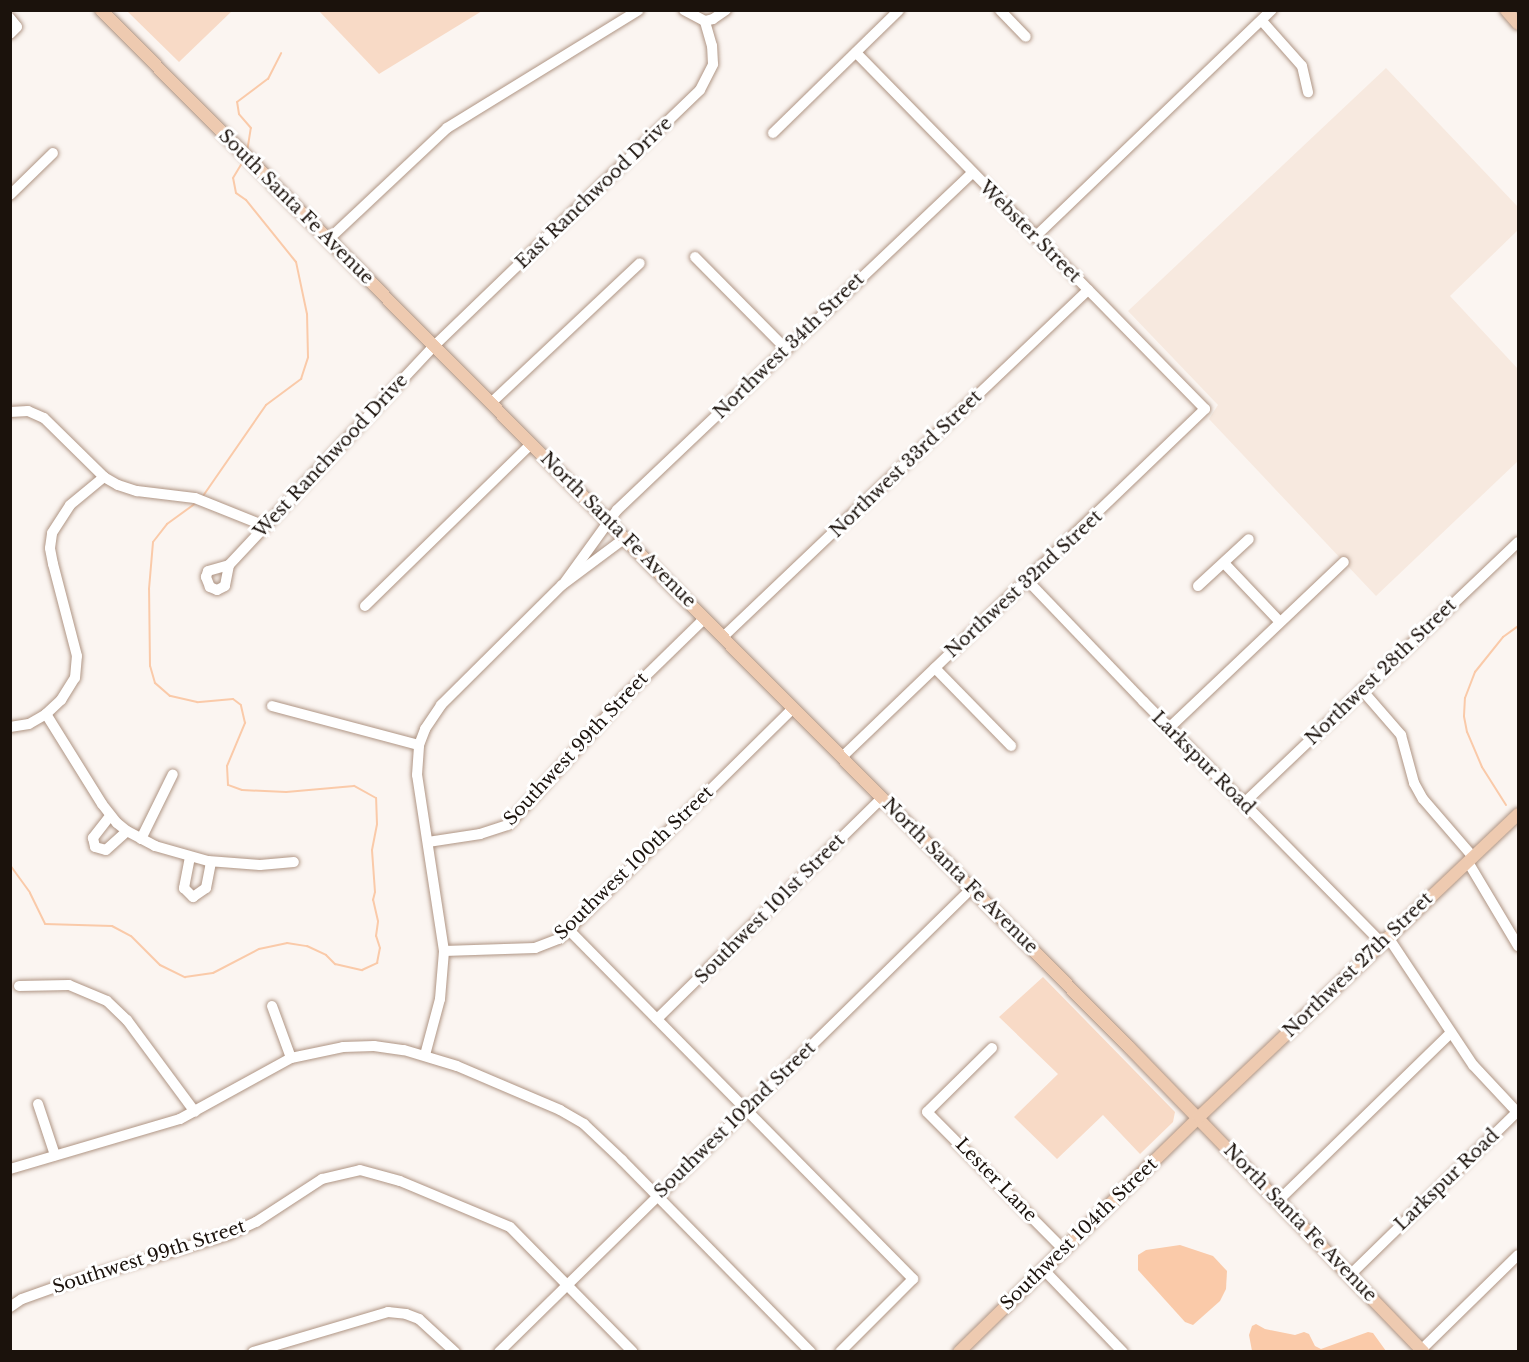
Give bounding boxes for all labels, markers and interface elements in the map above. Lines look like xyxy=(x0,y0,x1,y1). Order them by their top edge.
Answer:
street label: East Ranchwood Drive xyxy=(511,113,677,273)
street label: South Santa Fe Avenue xyxy=(214,125,378,289)
street label: Webster Street xyxy=(975,177,1085,287)
street label: Northwest 34th Street xyxy=(709,269,869,423)
street label: West Ranchwood Drive xyxy=(250,370,412,542)
street label: Northwest 33rd Street xyxy=(826,386,986,542)
street label: North Santa Fe Avenue xyxy=(536,448,700,612)
street label: Northwest 32nd Street xyxy=(941,506,1107,662)
street label: Northwest 28th Street xyxy=(1301,594,1461,750)
street label: Southwest 99th Street xyxy=(499,668,653,830)
street label: Larkspur Road xyxy=(1147,707,1259,819)
street label: Southwest 100th Street xyxy=(550,782,718,944)
street label: North Santa Fe Avenue xyxy=(878,794,1042,958)
street label: Southwest 101st Street xyxy=(691,830,849,988)
street label: Northwest 27th Street xyxy=(1279,888,1437,1042)
street label: Southwest 102nd Street xyxy=(650,1037,820,1203)
street label: Larkspur Road xyxy=(1390,1125,1504,1235)
street label: Lester Lane xyxy=(951,1134,1041,1226)
street label: North Santa Fe Avenue xyxy=(1219,1139,1381,1307)
street label: Southwest 104th Street xyxy=(996,1153,1162,1315)
street label: Southwest 99th Street xyxy=(50,1216,248,1298)

